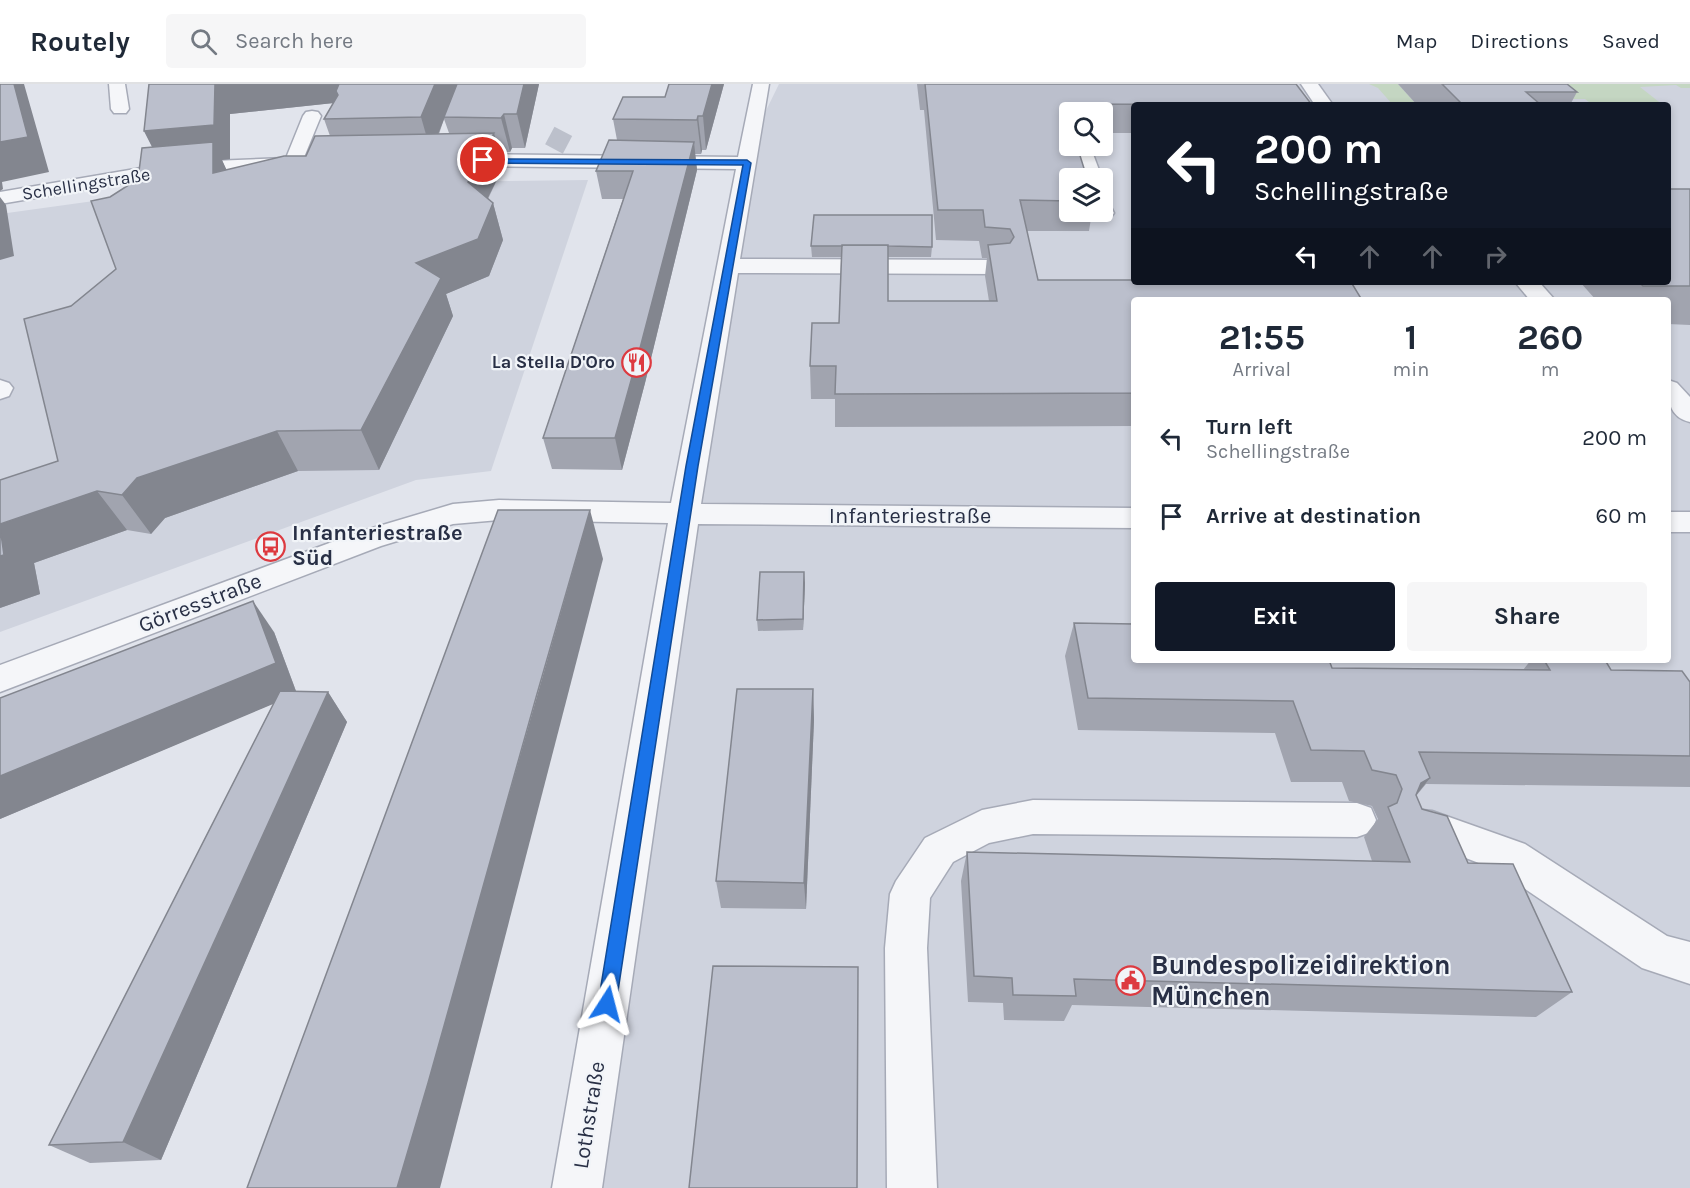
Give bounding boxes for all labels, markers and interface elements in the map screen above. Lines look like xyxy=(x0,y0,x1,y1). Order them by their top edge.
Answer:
search box xyxy=(166,14,586,68)
text: Routely xyxy=(30,25,130,58)
icon: search xyxy=(187,25,220,58)
text: Search here xyxy=(235,28,353,54)
text: Map xyxy=(1396,29,1437,53)
text: Directions xyxy=(1470,29,1569,53)
text: Saved xyxy=(1602,29,1660,53)
map controls xyxy=(1059,102,1113,222)
button: search xyxy=(1059,102,1113,156)
text: 200 m xyxy=(1254,124,1383,174)
icon: left xyxy=(1155,126,1233,204)
pin xyxy=(457,134,508,185)
icon: arrive xyxy=(466,143,499,176)
street label: Schellingstraße xyxy=(20,163,152,205)
button: layers xyxy=(1059,168,1113,222)
text: Schellingstraße xyxy=(1254,175,1449,207)
icon: left xyxy=(1290,240,1323,273)
icon: ahead xyxy=(1353,240,1386,273)
icon: ahead xyxy=(1416,240,1449,273)
icon: right xyxy=(1479,240,1512,273)
text: 21:55 xyxy=(1219,316,1305,358)
text: 1 xyxy=(1404,316,1417,358)
text: 260 xyxy=(1517,316,1583,358)
restaurant icon: La Stella D'Oro xyxy=(620,346,652,378)
place label: La Stella D'Oro xyxy=(492,351,615,373)
text: Arrival xyxy=(1232,358,1291,381)
text: min xyxy=(1393,358,1429,381)
text: m xyxy=(1541,358,1559,381)
text: Turn left xyxy=(1206,414,1293,440)
icon: left xyxy=(1155,422,1188,455)
text: 200 m xyxy=(1582,425,1647,451)
text: Schellingstraße xyxy=(1206,440,1350,463)
icon: arrive xyxy=(1155,500,1188,533)
street label: Infanteriestraße xyxy=(829,503,991,529)
text: Arrive at destination xyxy=(1206,503,1421,529)
text: 60 m xyxy=(1596,503,1647,529)
place label: Infanteriestraße Süd xyxy=(292,520,463,571)
bus stop icon: Infanteriestraße Süd xyxy=(255,530,287,562)
street label: Görresstraße xyxy=(135,568,265,638)
button: Exit xyxy=(1155,582,1395,651)
button: Share xyxy=(1407,582,1647,651)
place label: Bundespolizeidirektion München xyxy=(1151,949,1451,1012)
public building icon: Bundespolizeidirektion München xyxy=(1114,965,1146,997)
position arrow xyxy=(575,972,639,1036)
street label: Lothstraße xyxy=(568,1059,610,1171)

